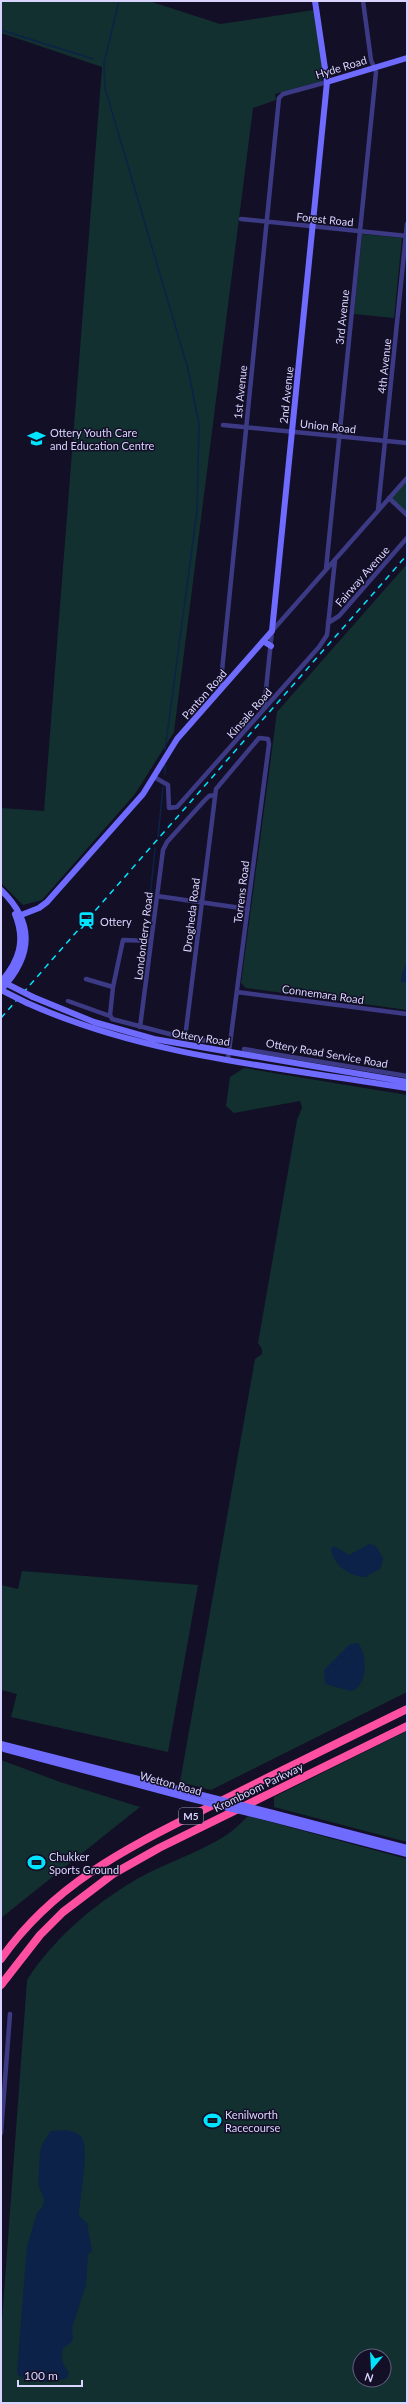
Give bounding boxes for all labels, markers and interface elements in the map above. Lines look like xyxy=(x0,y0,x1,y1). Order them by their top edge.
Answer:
street label: Hyde Road xyxy=(314,53,368,81)
street label: Forest Road xyxy=(296,210,354,228)
street label: 3rd Avenue xyxy=(333,289,351,345)
street label: 4th Avenue xyxy=(375,338,393,394)
street label: 1st Avenue xyxy=(231,364,249,420)
street label: 2nd Avenue xyxy=(277,366,295,424)
street label: Union Road xyxy=(299,417,357,435)
place label: Ottery Youth Care and Education Centre xyxy=(50,426,154,452)
school or university icon: Ottery Youth Care and Education Centre xyxy=(27,428,47,448)
street label: Fairway Avenue xyxy=(332,543,392,609)
street label: Panton Road xyxy=(179,667,229,721)
street label: Kinsale Road xyxy=(224,685,274,741)
street label: Torrens Road xyxy=(231,860,251,924)
street label: Drogheda Road xyxy=(180,877,202,953)
street label: Londonderry Road xyxy=(131,891,155,981)
station icon: Ottery xyxy=(77,911,97,931)
place label: Ottery xyxy=(100,915,132,928)
street label: Connemara Road xyxy=(281,982,365,1006)
street label: Ottery Road xyxy=(171,1026,231,1048)
street label: Ottery Road Service Road xyxy=(265,1036,389,1070)
street label: Kromboom Parkway xyxy=(211,1760,305,1814)
street label: Wetton Road xyxy=(139,1768,203,1798)
road number: M5 xyxy=(179,1808,203,1824)
place label: Chukker Sports Ground xyxy=(49,1850,119,1876)
sports icon: Chukker Sports Ground xyxy=(26,1852,46,1872)
place label: Kenilworth Racecourse xyxy=(225,2108,280,2134)
sports icon: Kenilworth Racecourse xyxy=(202,2110,222,2130)
north arrow xyxy=(352,2348,392,2388)
scale bar xyxy=(18,2362,82,2388)
text: 100 m xyxy=(24,2368,58,2383)
text: N xyxy=(363,2370,375,2385)

